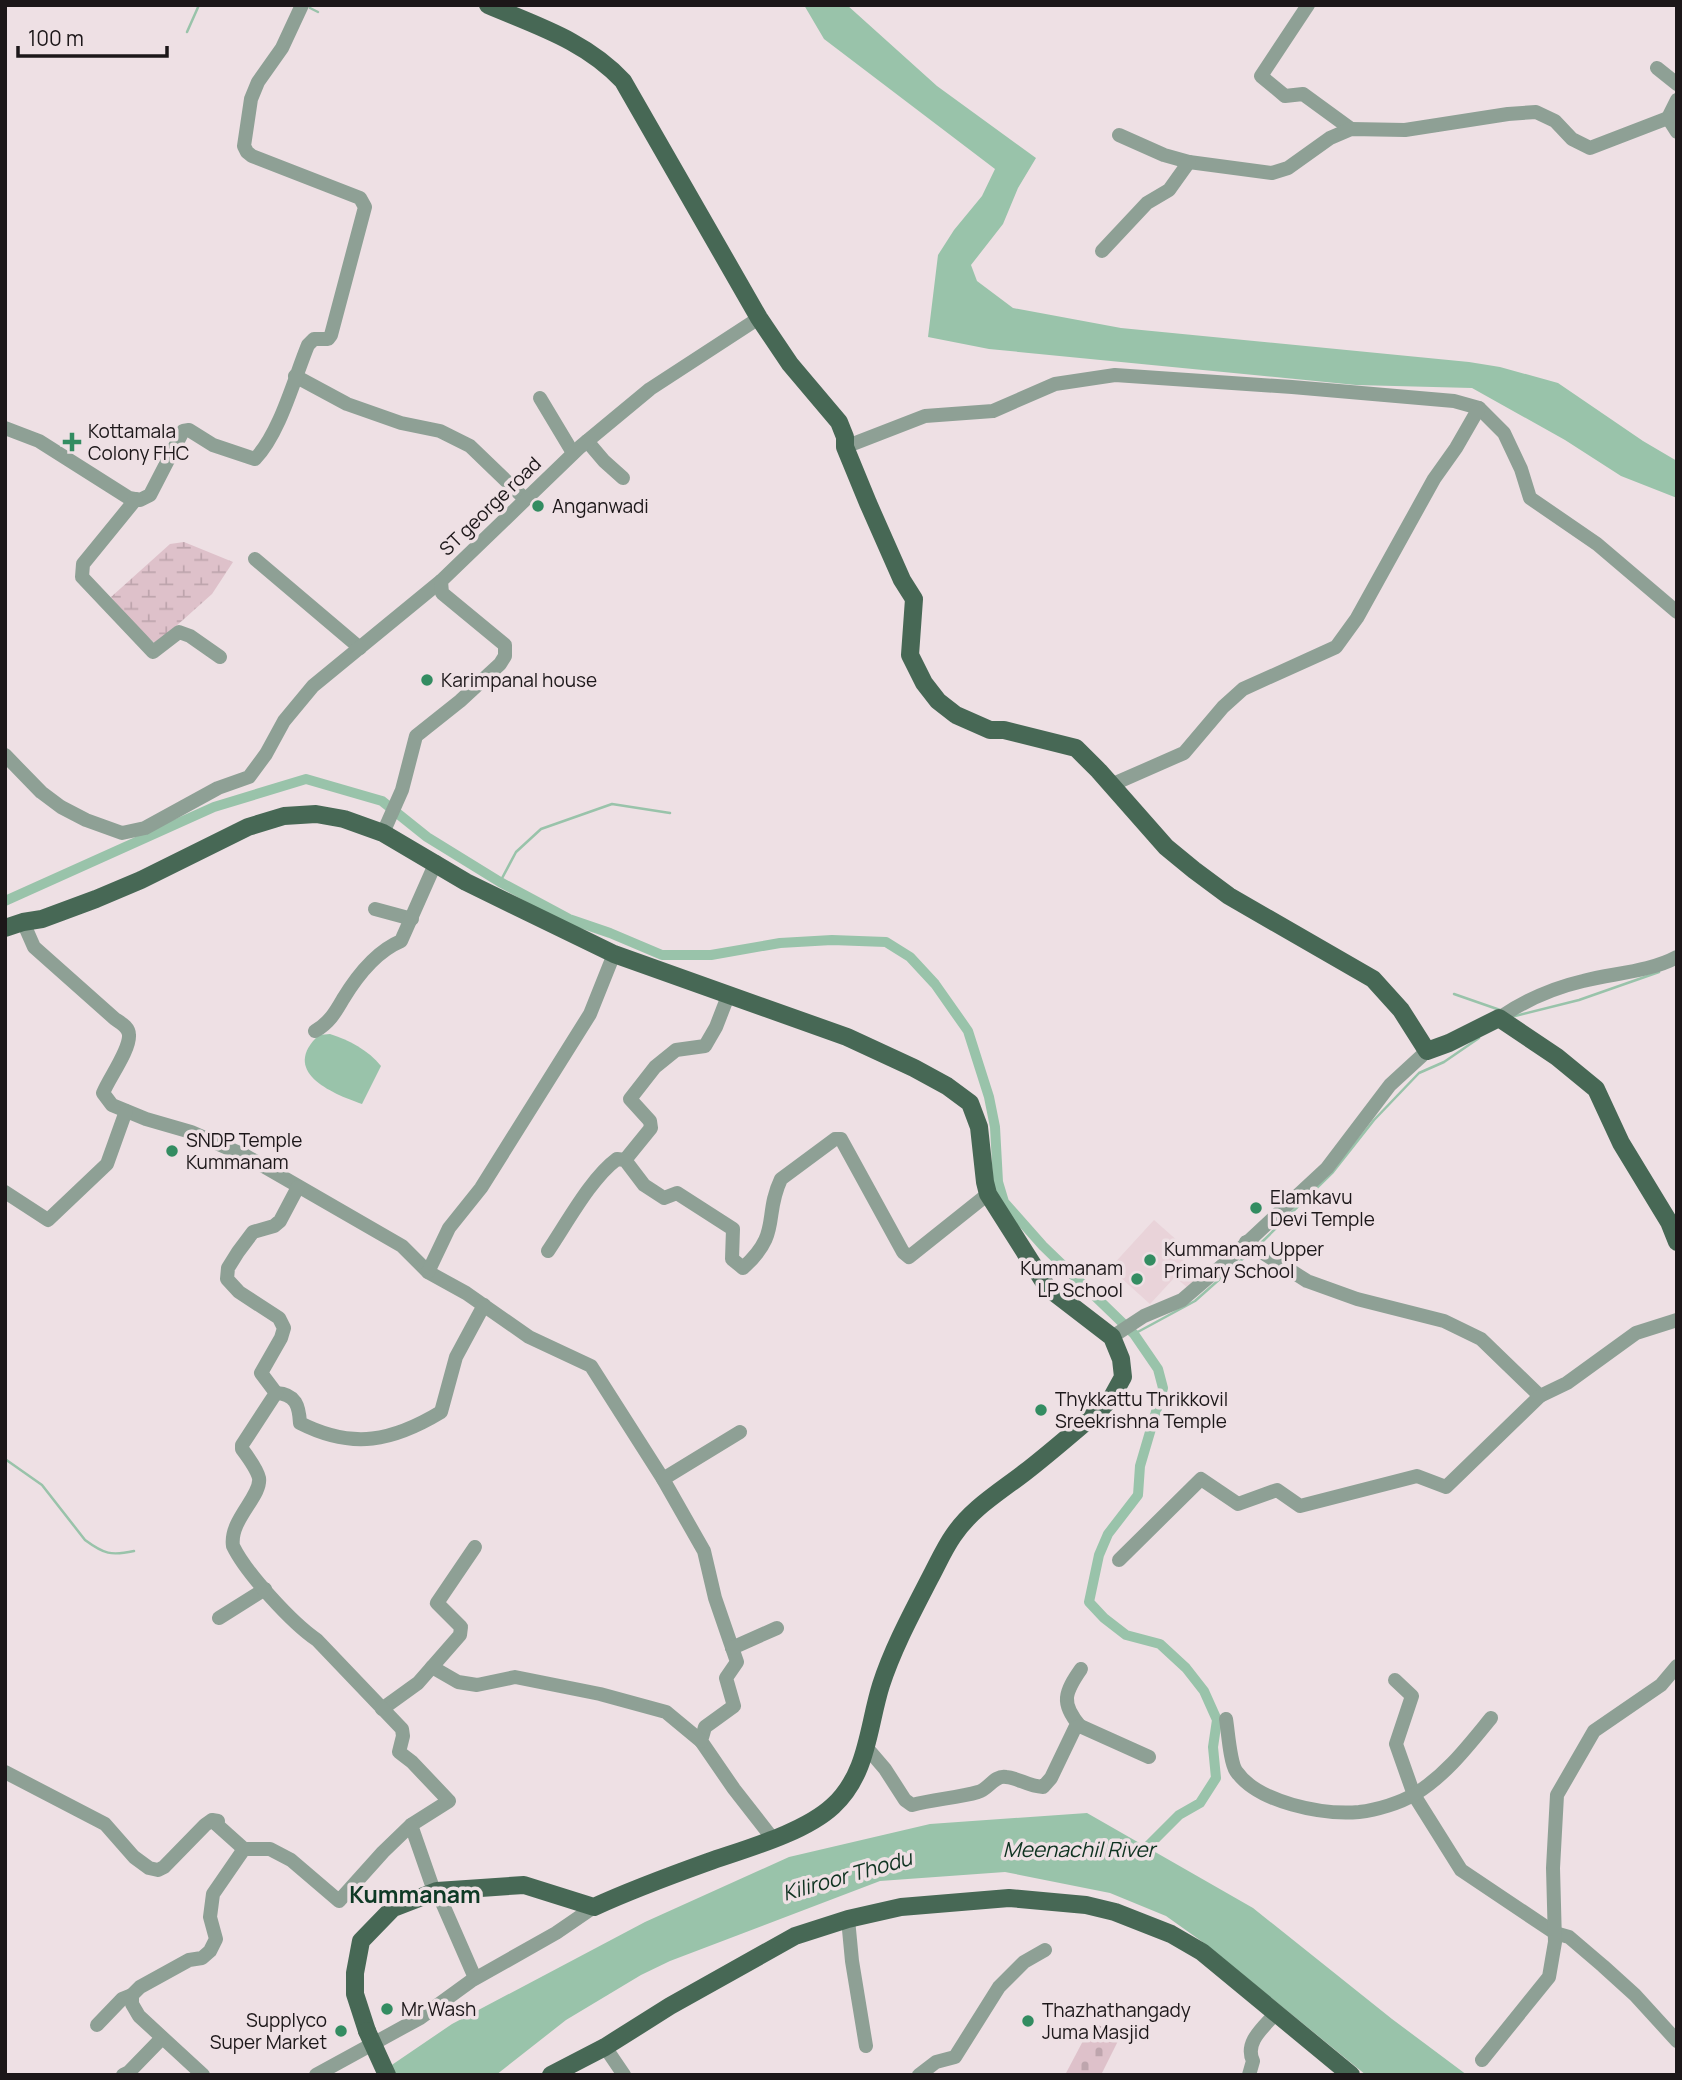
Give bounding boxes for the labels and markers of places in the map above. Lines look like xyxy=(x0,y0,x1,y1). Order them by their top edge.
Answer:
place label: Kottamala Colony FHC xyxy=(88,418,189,466)
marker: Kottamala Colony FHC xyxy=(62,432,82,452)
place label: Anganwadi xyxy=(552,493,649,519)
marker: Anganwadi xyxy=(530,498,546,514)
place label: Karimpanal house xyxy=(441,667,597,693)
marker: Karimpanal house xyxy=(419,672,435,688)
place label: SNDP Temple Kummanam xyxy=(186,1127,302,1175)
marker: SNDP Temple Kummanam xyxy=(164,1143,180,1159)
place label: Elamkavu Devi Temple xyxy=(1270,1184,1375,1232)
marker: Elamkavu Devi Temple xyxy=(1248,1200,1264,1216)
place label: Kummanam Upper Primary School xyxy=(1164,1236,1324,1284)
marker: Kummanam Upper Primary School xyxy=(1142,1252,1158,1268)
place label: Kummanam LP School xyxy=(1020,1255,1123,1303)
marker: Kummanam LP School xyxy=(1129,1271,1145,1287)
place label: Thykkattu Thrikkovil Sreekrishna Temple xyxy=(1055,1386,1228,1434)
marker: Thykkattu Thrikkovil Sreekrishna Temple xyxy=(1033,1402,1049,1418)
place label: Mr Wash xyxy=(401,1996,476,2022)
place label: Thazhathangady Juma Masjid xyxy=(1042,1997,1191,2045)
marker: Mr Wash xyxy=(379,2001,395,2017)
place label: Supplyco Super Market xyxy=(210,2007,327,2055)
marker: Thazhathangady Juma Masjid xyxy=(1020,2013,1036,2029)
marker: Supplyco Super Market xyxy=(333,2023,349,2039)

